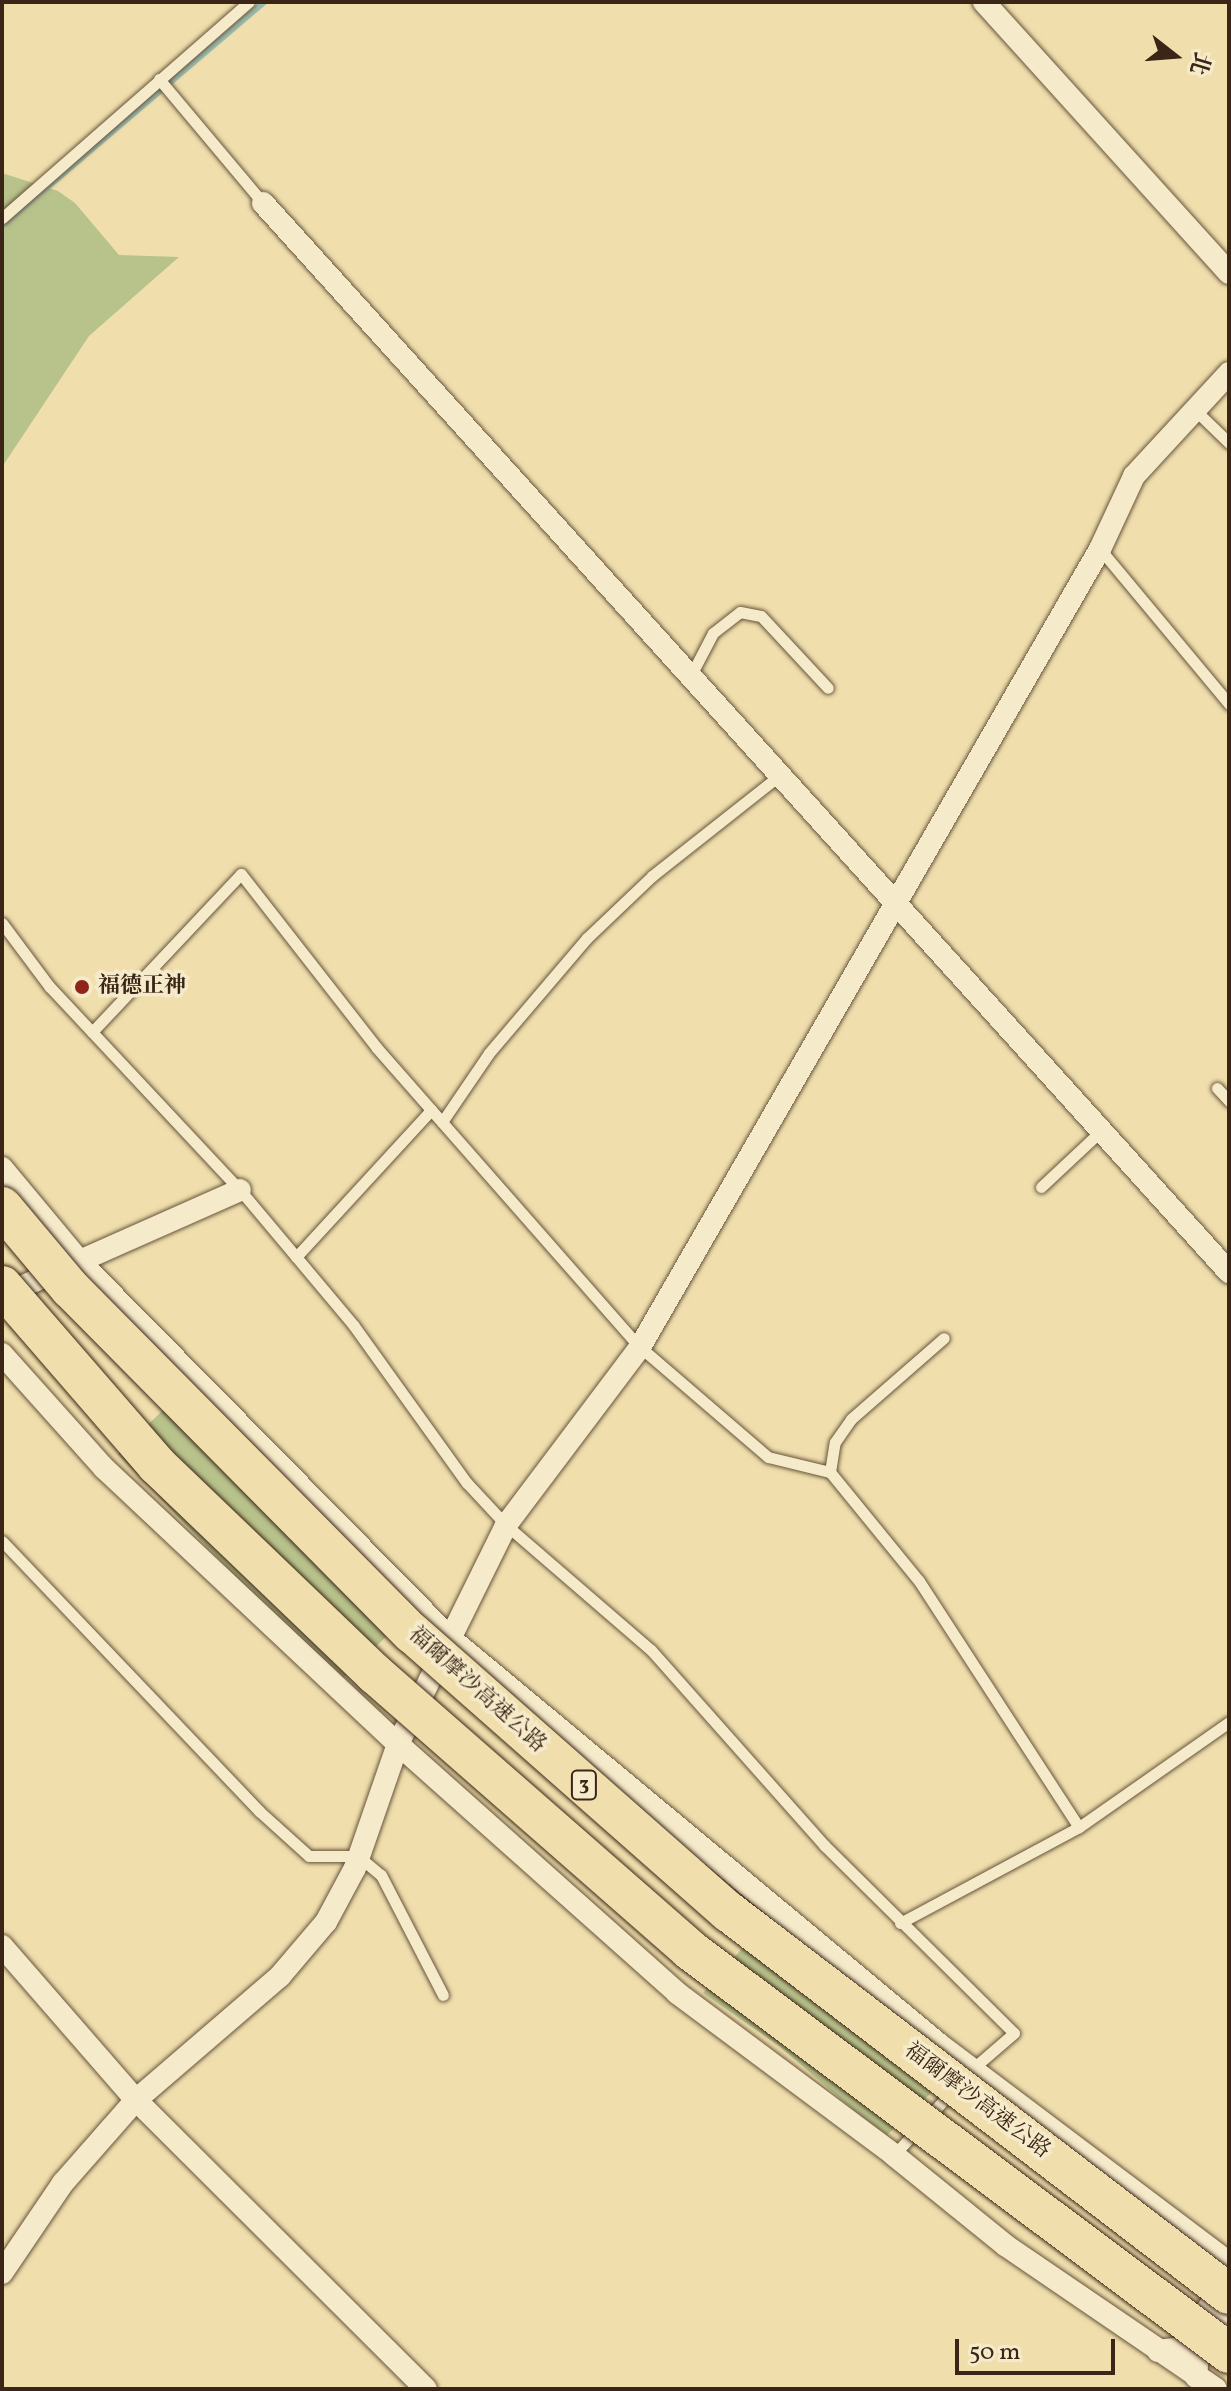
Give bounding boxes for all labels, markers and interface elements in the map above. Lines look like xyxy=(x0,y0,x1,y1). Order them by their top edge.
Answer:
north arrow xyxy=(1135,16,1215,96)
text: 北 xyxy=(1180,48,1216,78)
place label: 福德正神 xyxy=(98,974,186,1000)
marker: 福德正神 xyxy=(73,978,91,996)
street label: 福爾摩沙高速公路 xyxy=(403,1621,551,1759)
road number: 3 xyxy=(570,1769,598,1801)
street label: 福爾摩沙高速公路 xyxy=(899,2037,1055,2165)
scale bar xyxy=(959,2323,1119,2373)
text: 50 m xyxy=(969,2336,1021,2370)

